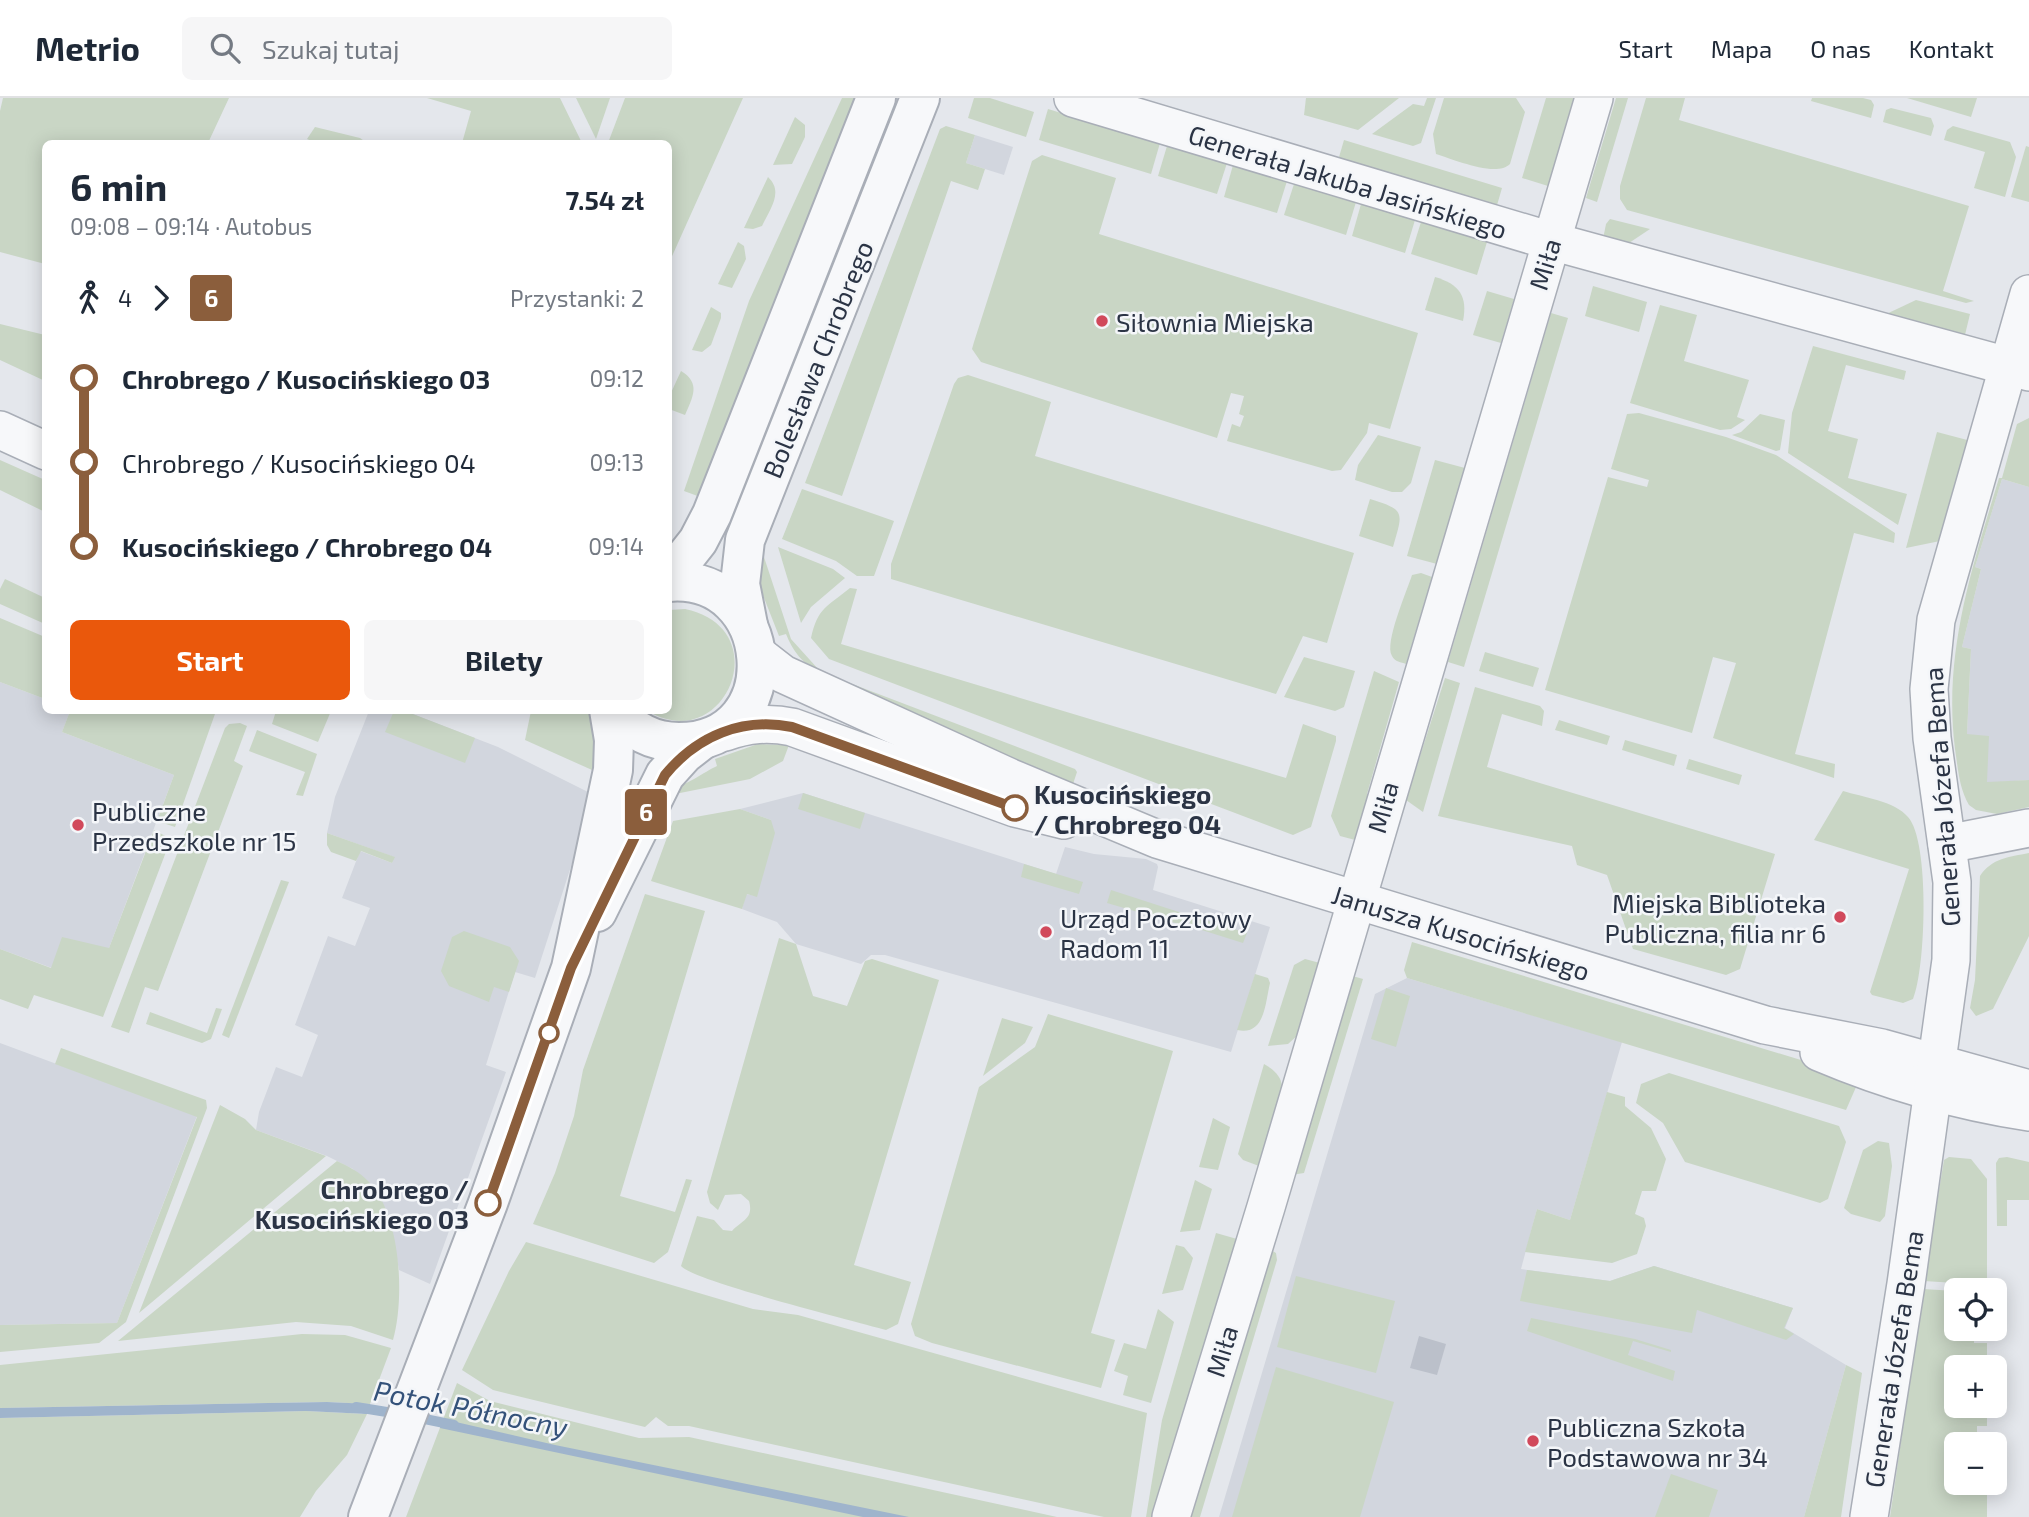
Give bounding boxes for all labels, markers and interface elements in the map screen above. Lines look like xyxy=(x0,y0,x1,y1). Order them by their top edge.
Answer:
search box xyxy=(182,17,672,80)
text: Metrio xyxy=(35,28,140,68)
icon: search xyxy=(206,29,244,67)
text: Szukaj tutaj xyxy=(262,33,399,64)
text: Start xyxy=(1618,34,1673,63)
text: Mapa xyxy=(1711,34,1772,63)
text: O nas xyxy=(1810,34,1871,63)
text: Kontakt xyxy=(1909,34,1994,63)
street label: Generała Jakuba Jasińskiego xyxy=(1185,118,1511,244)
text: 6 min xyxy=(70,163,167,209)
text: 7.54 zł xyxy=(565,184,644,215)
text: 09:08 – 09:14 · Autobus xyxy=(70,212,312,240)
street label: Miła xyxy=(1522,235,1566,293)
street label: Bolesława Chrobrego xyxy=(755,236,879,482)
icon: walk xyxy=(70,279,108,317)
icon: forward xyxy=(142,279,180,317)
text: 6 xyxy=(204,283,218,312)
text: 4 xyxy=(118,284,132,312)
text: Przystanki: 2 xyxy=(510,284,644,312)
place label: Siłownia Miejska xyxy=(1116,306,1314,337)
marker: Siłownia Miejska xyxy=(1094,313,1110,329)
text: Chrobrego / Kusocińskiego 03 xyxy=(122,363,490,394)
text: 09:12 xyxy=(589,364,644,392)
text: Chrobrego / Kusocińskiego 04 xyxy=(122,447,476,478)
text: 09:13 xyxy=(590,448,644,476)
text: Kusocińskiego / Chrobrego 04 xyxy=(122,531,492,562)
text: 09:14 xyxy=(588,532,644,560)
button: Start xyxy=(70,620,350,700)
button: Bilety xyxy=(364,620,644,700)
street label: Generała Józefa Bema xyxy=(1916,666,1966,928)
place label: Kusocińskiego / Chrobrego 04 xyxy=(1034,778,1221,839)
street label: Miła xyxy=(1360,778,1404,836)
line badge: 6 xyxy=(623,789,669,835)
place label: Publiczne Przedszkole nr 15 xyxy=(92,795,297,856)
marker: Kusocińskiego / Chrobrego 04 xyxy=(1002,795,1028,821)
text: 6 xyxy=(639,797,653,826)
marker: Publiczne Przedszkole nr 15 xyxy=(70,817,86,833)
street label: Janusza Kusocińskiego xyxy=(1328,878,1594,986)
place label: Miejska Biblioteka Publiczna, filia nr 6 xyxy=(1605,887,1826,948)
place label: Urząd Pocztowy Radom 11 xyxy=(1060,902,1252,963)
marker: Miejska Biblioteka Publiczna, filia nr 6 xyxy=(1832,909,1848,925)
marker: Urząd Pocztowy Radom 11 xyxy=(1038,924,1054,940)
unlabelled marker xyxy=(539,1023,559,1043)
place label: Chrobrego / Kusocińskiego 03 xyxy=(255,1173,469,1234)
marker: Chrobrego / Kusocińskiego 03 xyxy=(475,1190,501,1216)
street label: Generała Józefa Bema xyxy=(1857,1228,1929,1490)
map controls xyxy=(1944,1278,2007,1495)
button: locate xyxy=(1944,1278,2007,1341)
street label: Miła xyxy=(1199,1322,1243,1380)
button: + xyxy=(1944,1355,2007,1418)
water label: Potok Północny xyxy=(371,1373,571,1443)
place label: Publiczna Szkoła Podstawowa nr 34 xyxy=(1547,1411,1768,1472)
button: − xyxy=(1944,1432,2007,1495)
marker: Publiczna Szkoła Podstawowa nr 34 xyxy=(1525,1433,1541,1449)

